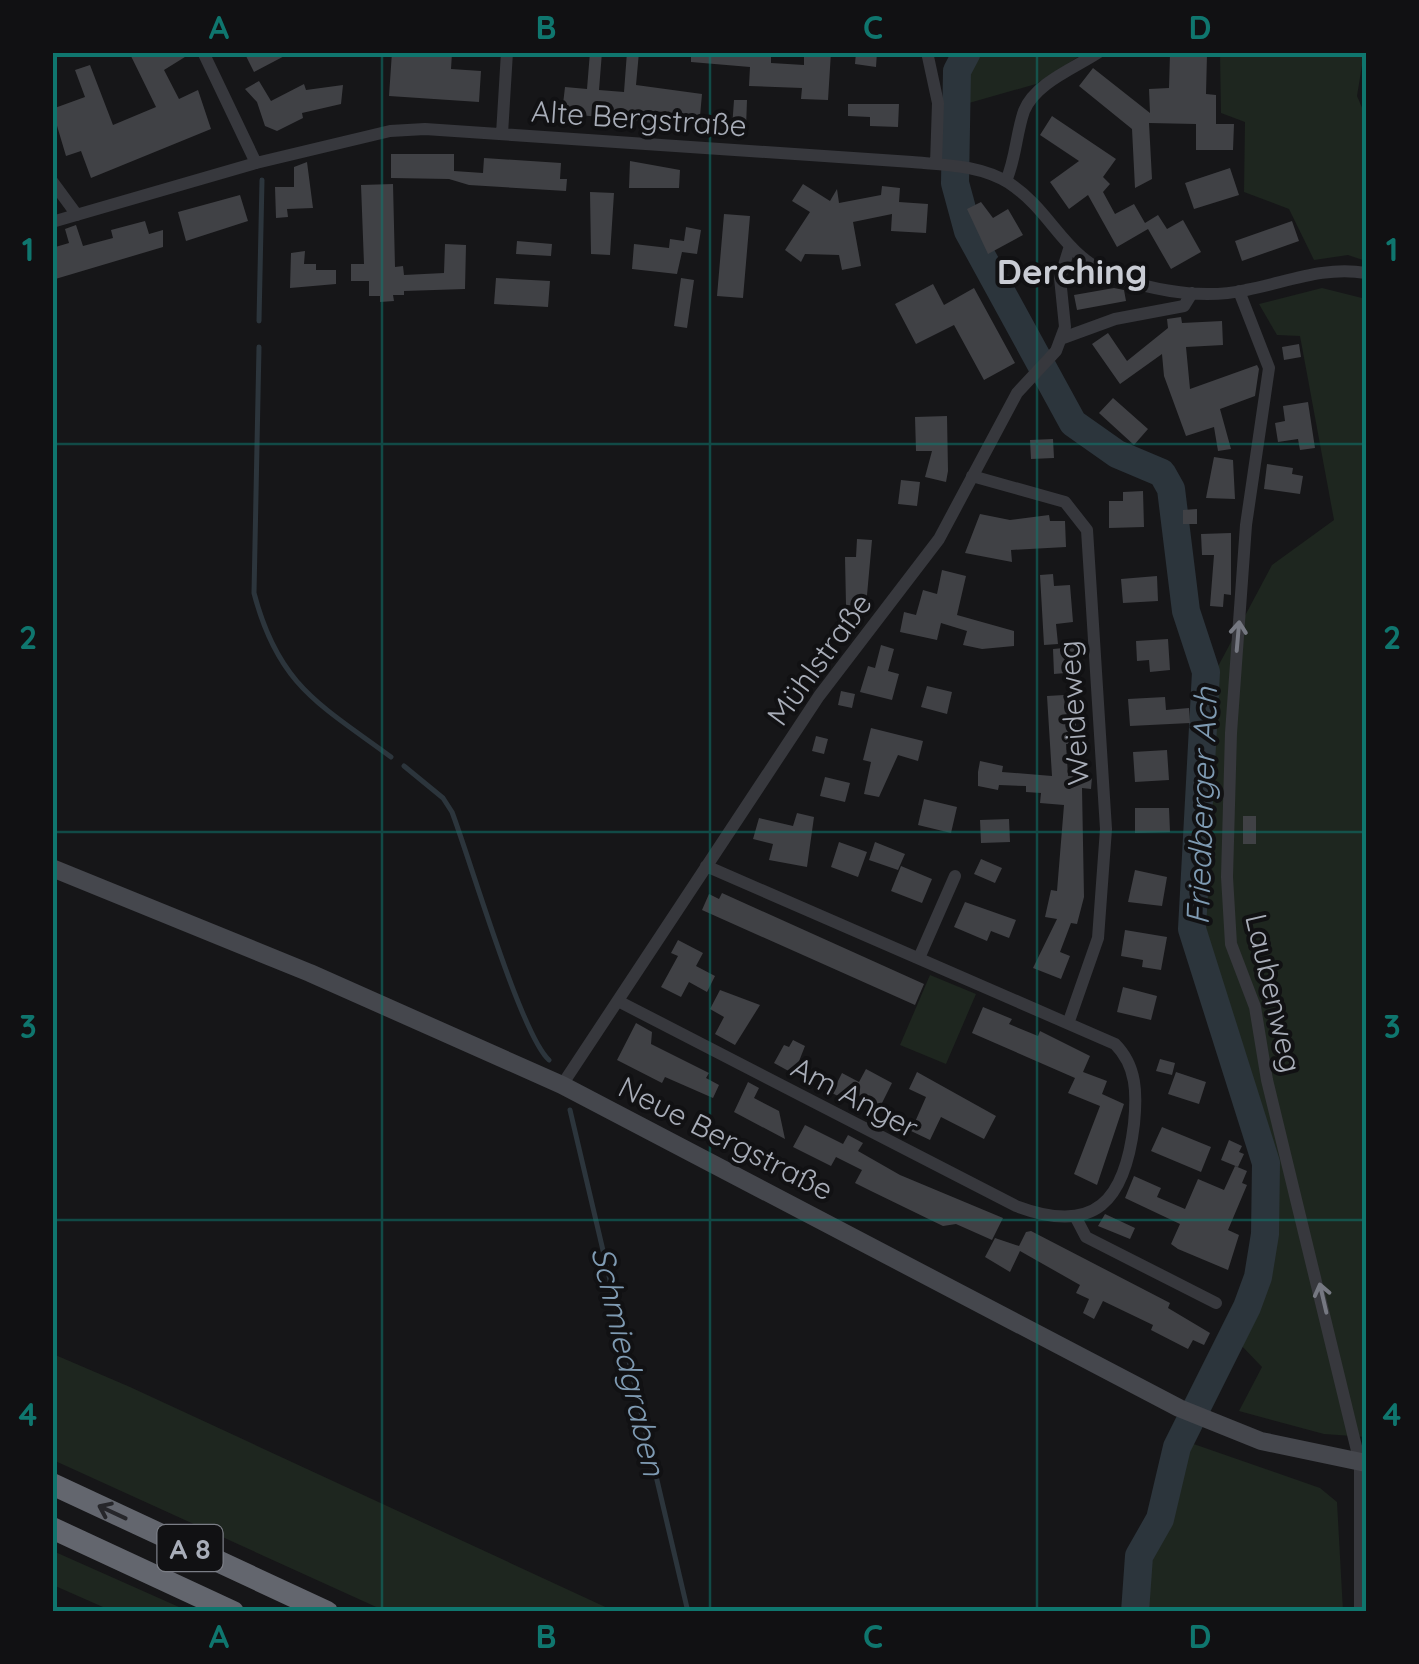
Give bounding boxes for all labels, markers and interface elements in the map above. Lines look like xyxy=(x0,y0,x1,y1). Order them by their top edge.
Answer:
text: A xyxy=(209,7,230,47)
text: B xyxy=(536,7,556,47)
text: C xyxy=(863,7,883,47)
text: D xyxy=(1189,7,1211,47)
street label: Alte Bergstraße xyxy=(530,92,748,144)
text: 1 xyxy=(22,229,34,269)
text: 1 xyxy=(1386,229,1398,269)
district label: Derching xyxy=(997,249,1147,293)
street label: Mühlstraße xyxy=(758,585,880,733)
text: 2 xyxy=(19,617,37,657)
text: 2 xyxy=(1383,617,1401,657)
one-way arrow xyxy=(1229,620,1248,652)
street label: Weideweg xyxy=(1049,639,1097,787)
water label: Friedberger Ach xyxy=(1177,686,1225,925)
street label: Laubenweg xyxy=(1237,910,1311,1076)
text: 3 xyxy=(19,1006,37,1046)
text: 3 xyxy=(1383,1006,1401,1046)
street label: Am Anger xyxy=(785,1048,925,1146)
street label: Neue Bergstraße xyxy=(612,1068,840,1208)
water label: Schmiedgraben xyxy=(583,1243,675,1481)
one-way arrow xyxy=(1313,1283,1331,1315)
text: 4 xyxy=(19,1394,38,1434)
text: 4 xyxy=(1383,1394,1402,1434)
one-way arrow xyxy=(97,1501,127,1520)
road number: A 8 xyxy=(158,1525,222,1571)
text: A xyxy=(209,1616,230,1656)
text: B xyxy=(536,1616,556,1656)
text: C xyxy=(863,1616,883,1656)
text: D xyxy=(1189,1616,1211,1656)

